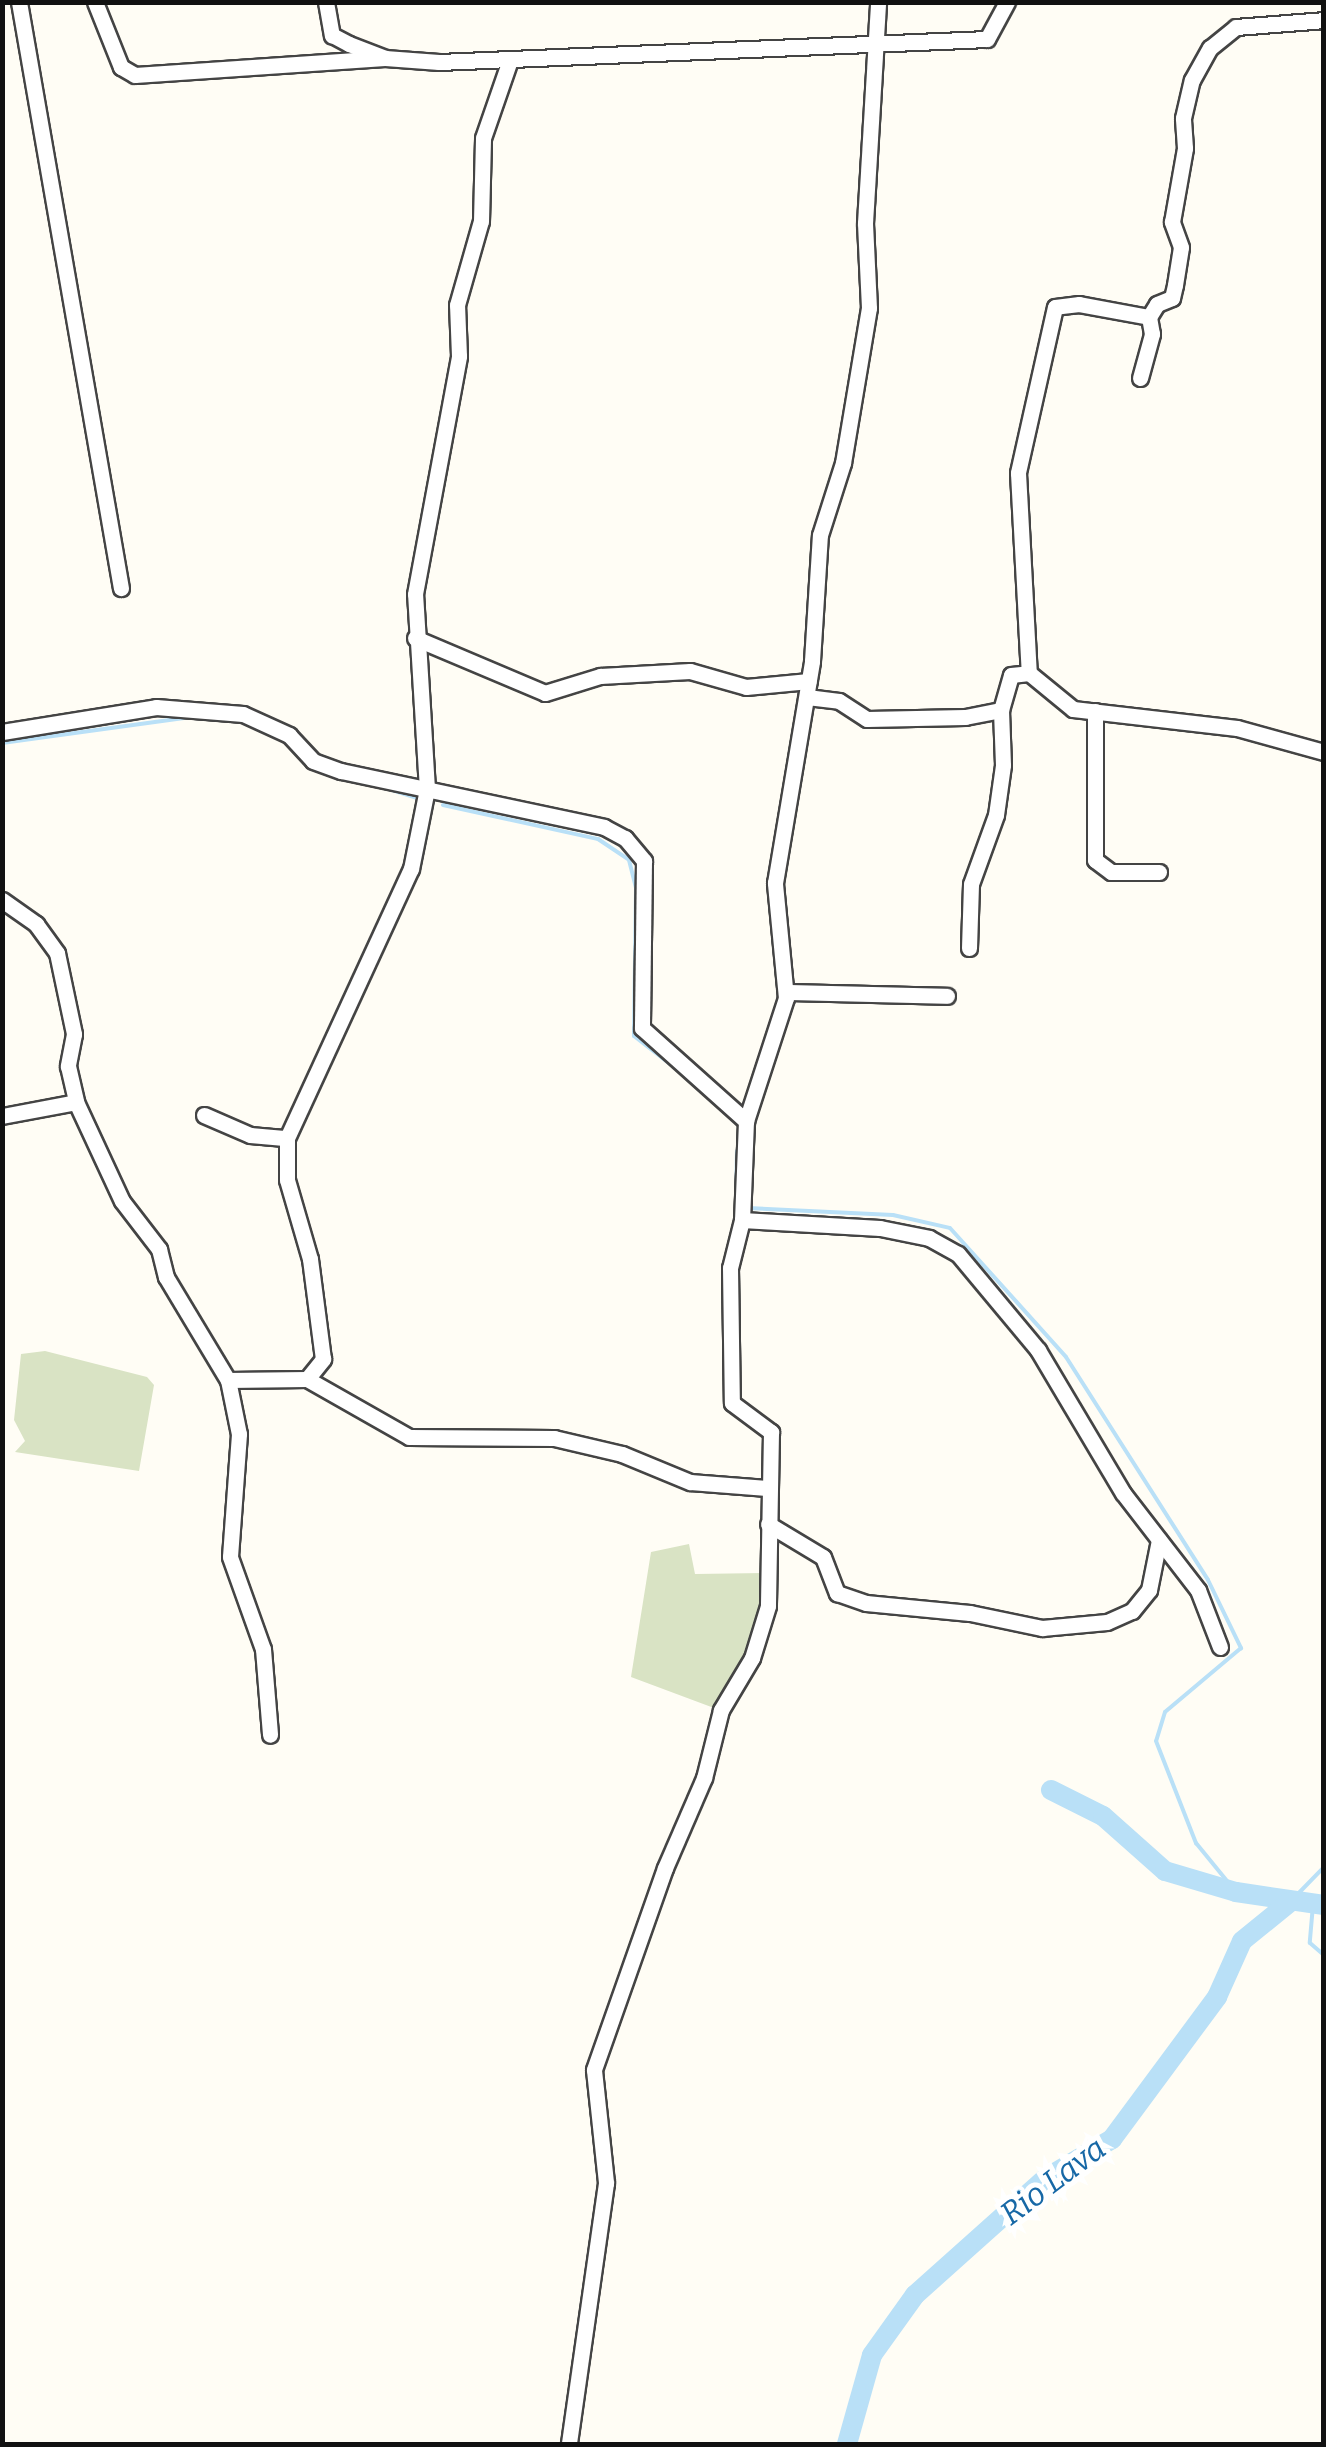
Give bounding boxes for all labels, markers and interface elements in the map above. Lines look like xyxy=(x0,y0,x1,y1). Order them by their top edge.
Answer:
water label: Rio Lava xyxy=(993,2129,1113,2233)

